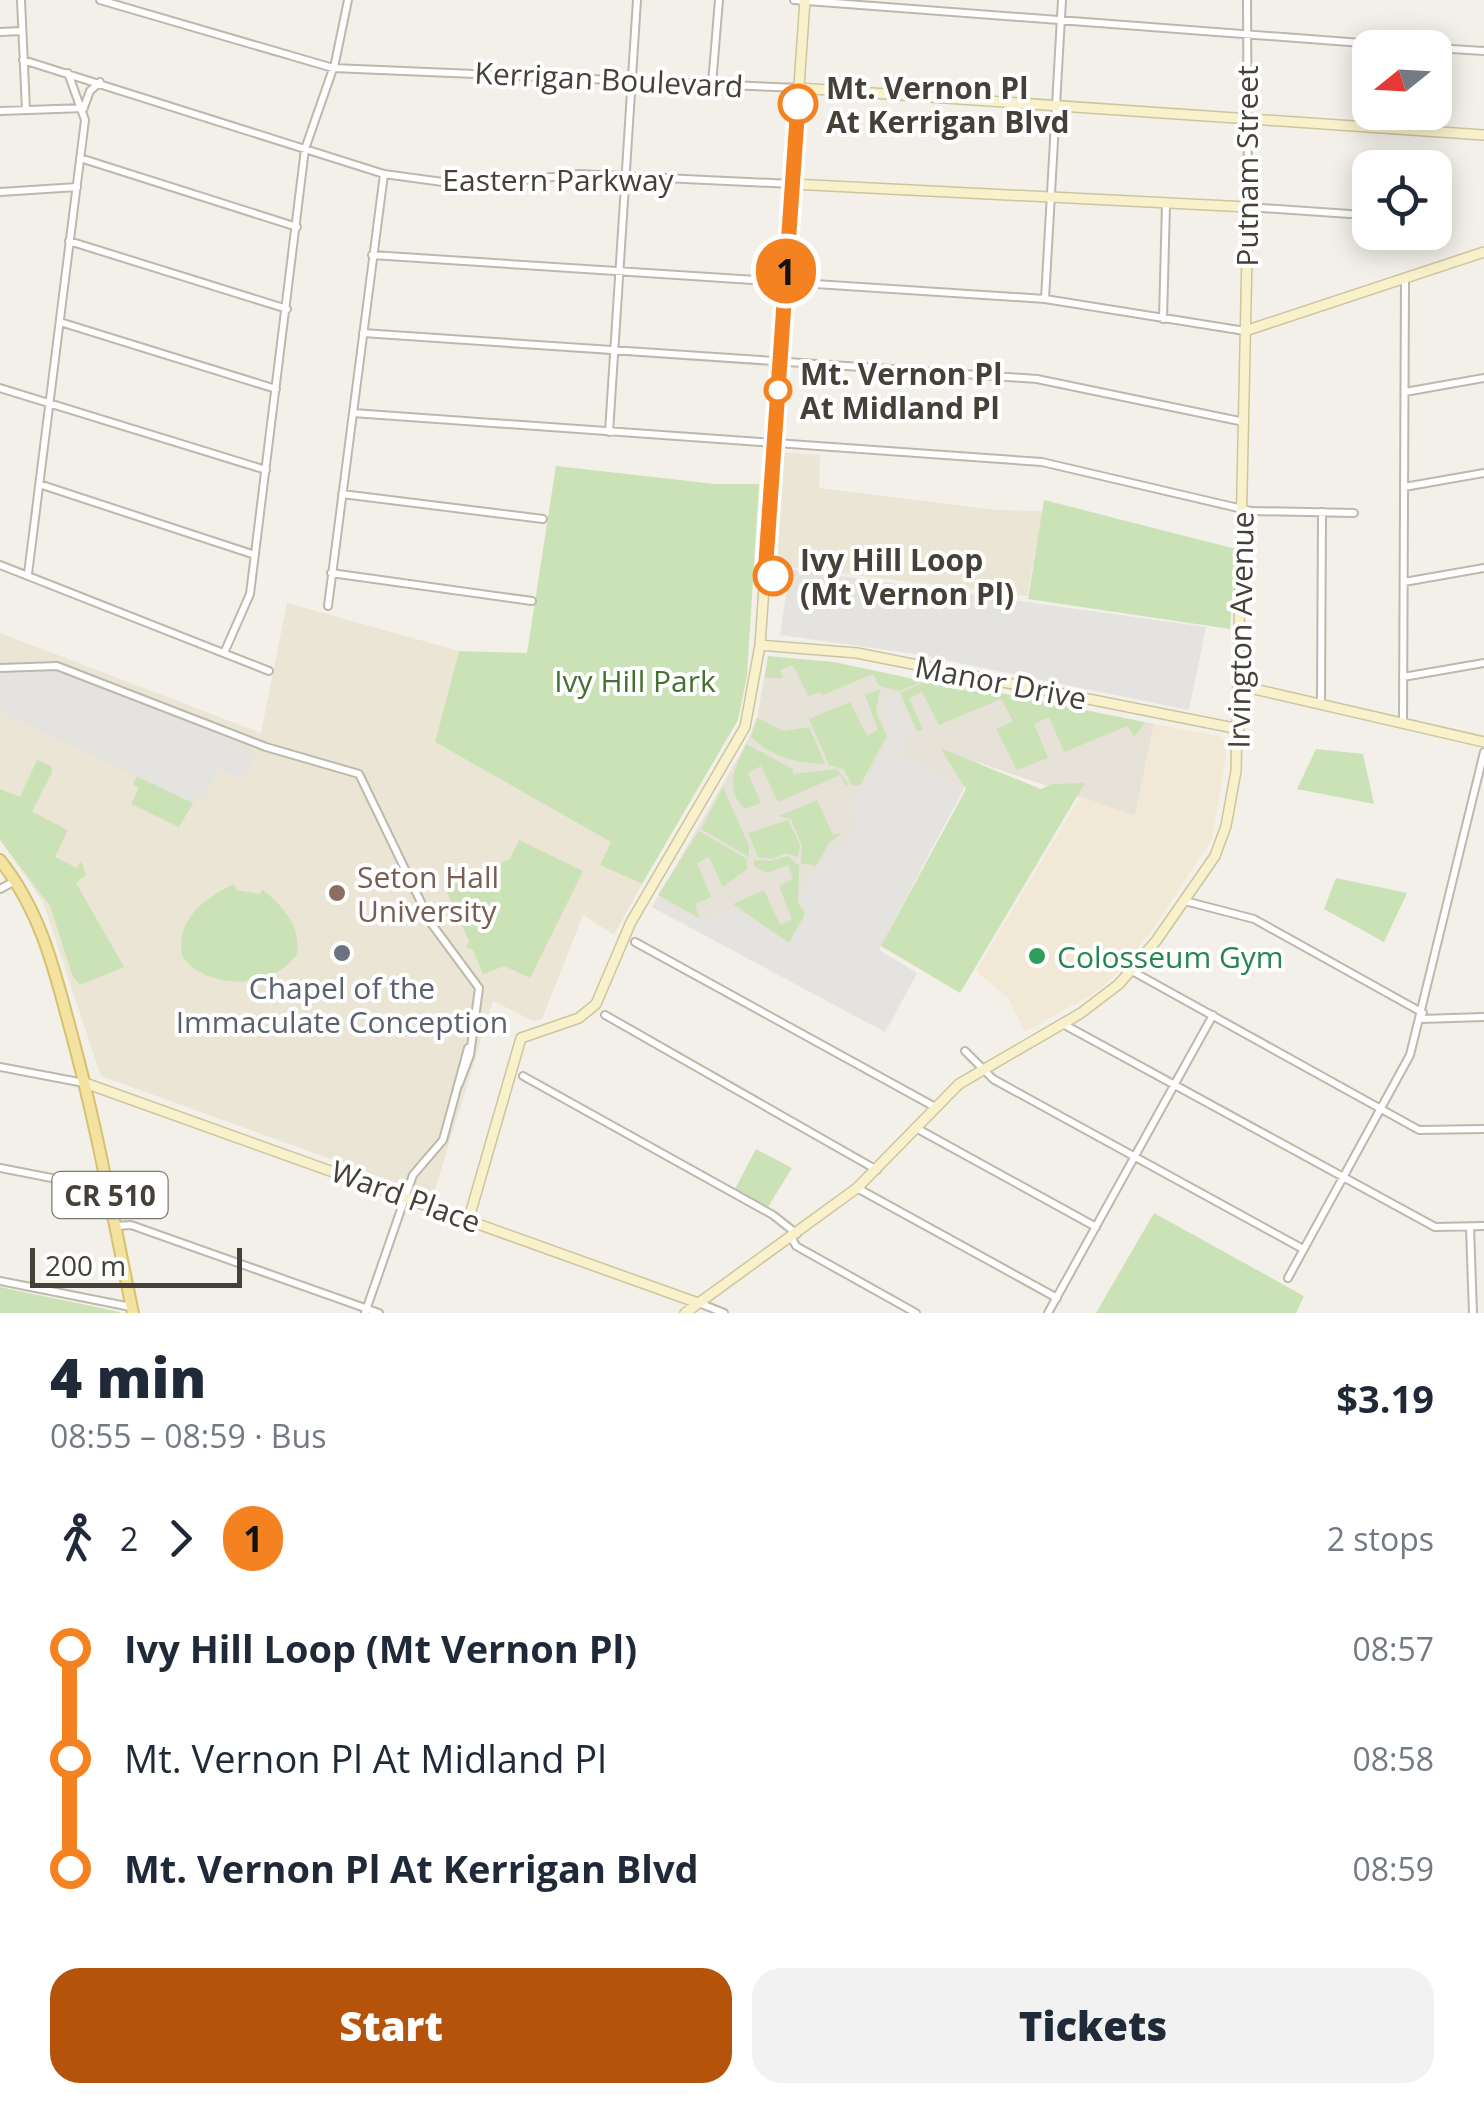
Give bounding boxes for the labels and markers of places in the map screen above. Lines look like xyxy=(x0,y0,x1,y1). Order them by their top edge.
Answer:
place label: Mt. Vernon Pl At Kerrigan Blvd xyxy=(826,67,1070,142)
marker: Mt. Vernon Pl At Kerrigan Blvd xyxy=(779,85,817,123)
place label: Mt. Vernon Pl At Midland Pl xyxy=(800,353,1002,428)
marker: Mt. Vernon Pl At Midland Pl xyxy=(765,377,791,403)
place label: Ivy Hill Loop (Mt Vernon Pl) xyxy=(800,539,1014,614)
marker: Ivy Hill Loop (Mt Vernon Pl) xyxy=(754,557,792,595)
place label: Seton Hall University xyxy=(357,856,499,931)
marker: Seton Hall University xyxy=(326,882,348,904)
place label: Colosseum Gym xyxy=(1057,936,1284,977)
marker: Chapel of the Immaculate Conception xyxy=(331,942,353,964)
marker: Colosseum Gym xyxy=(1026,945,1048,967)
place label: Chapel of the Immaculate Conception xyxy=(176,967,508,1042)

